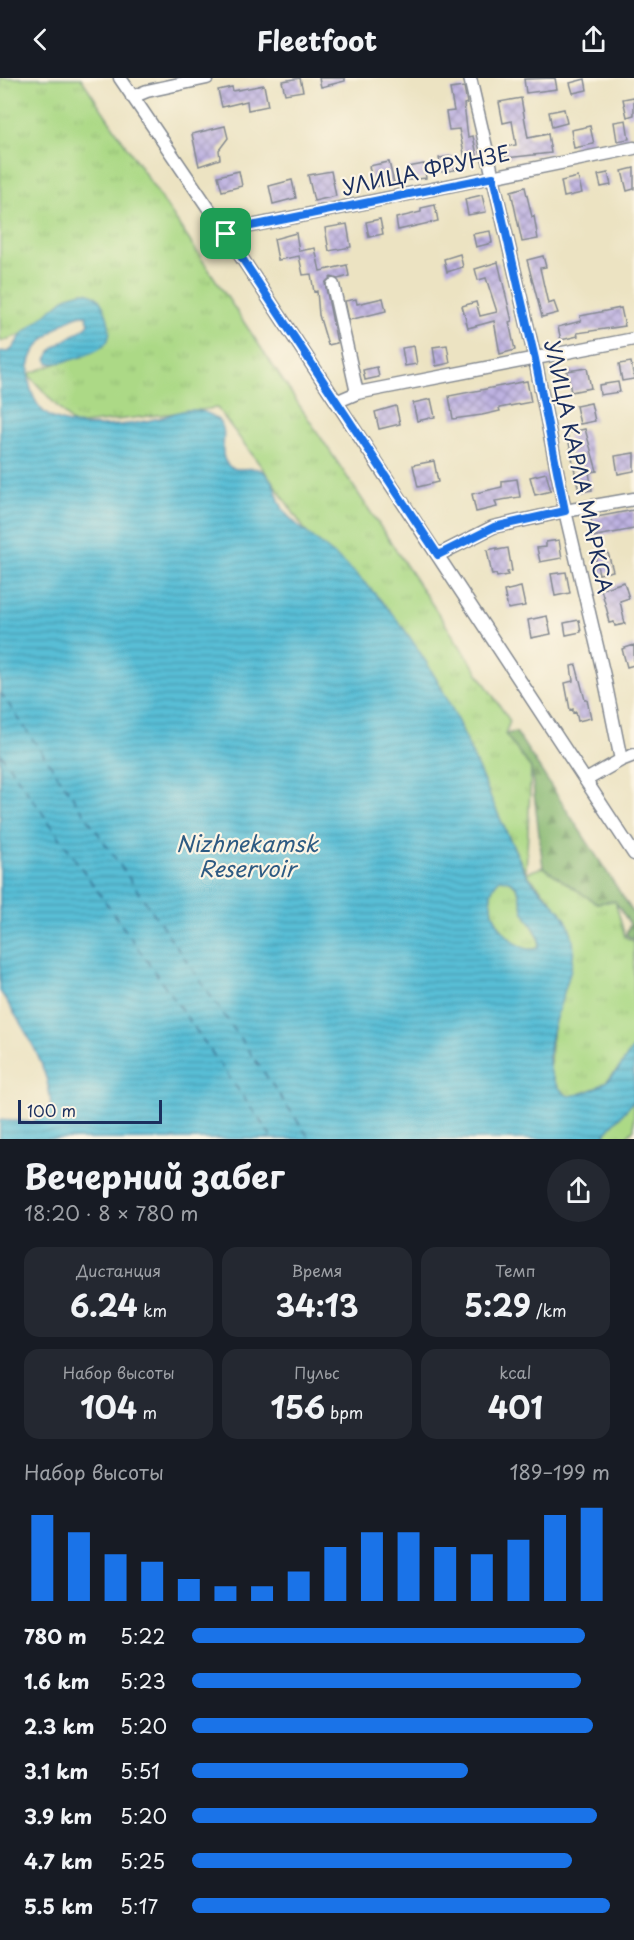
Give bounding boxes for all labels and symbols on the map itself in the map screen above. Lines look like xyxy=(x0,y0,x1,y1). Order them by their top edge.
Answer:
street label: УЛИЦА ФРУНЗЕ xyxy=(339,136,513,202)
pin xyxy=(200,208,251,259)
street label: УЛИЦА КАРЛА МАРКСА xyxy=(537,337,622,596)
water label: Nizhnekamsk Reservoir xyxy=(176,826,320,884)
scale bar xyxy=(18,1097,162,1124)

